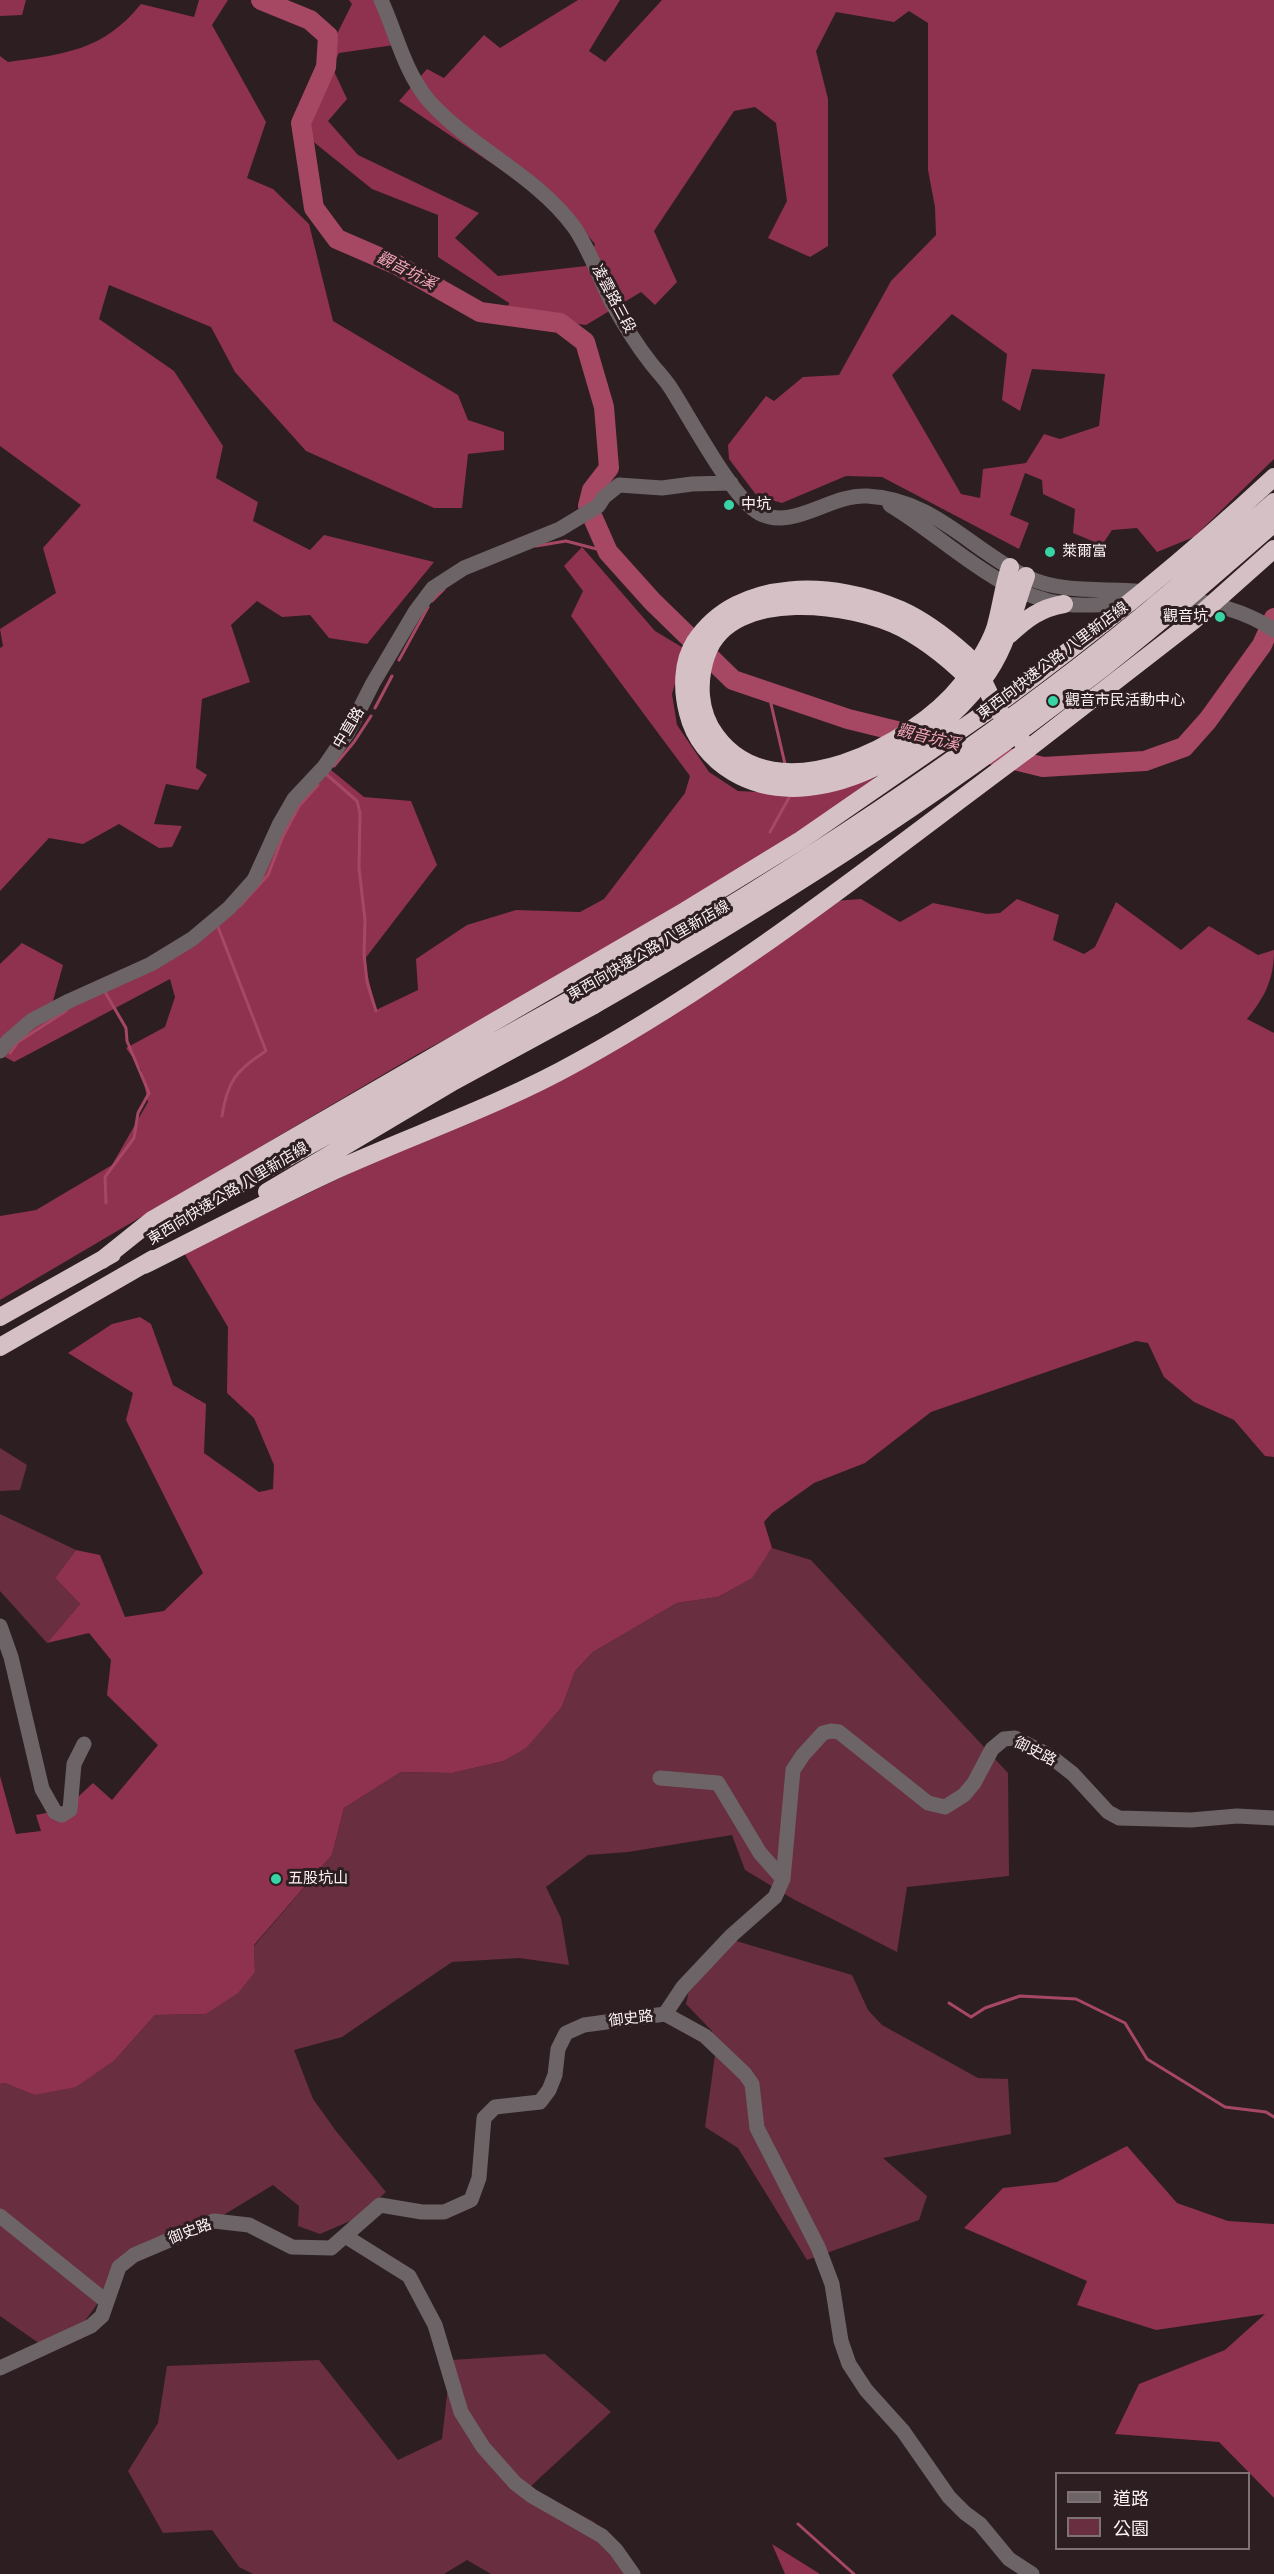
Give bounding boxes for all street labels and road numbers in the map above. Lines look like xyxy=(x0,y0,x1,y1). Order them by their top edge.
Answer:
street label: 凌雲路三段 xyxy=(587,262,639,336)
street label: 東西向快速公路 八里新店線 xyxy=(974,598,1132,724)
street label: 中直路 xyxy=(330,704,368,752)
street label: 東西向快速公路 八里新店線 xyxy=(565,897,733,1005)
street label: 東西向快速公路 八里新店線 xyxy=(144,1139,312,1249)
street label: 御史路 xyxy=(1011,1734,1059,1770)
street label: 御史路 xyxy=(608,2007,654,2031)
street label: 御史路 xyxy=(166,2216,214,2248)

